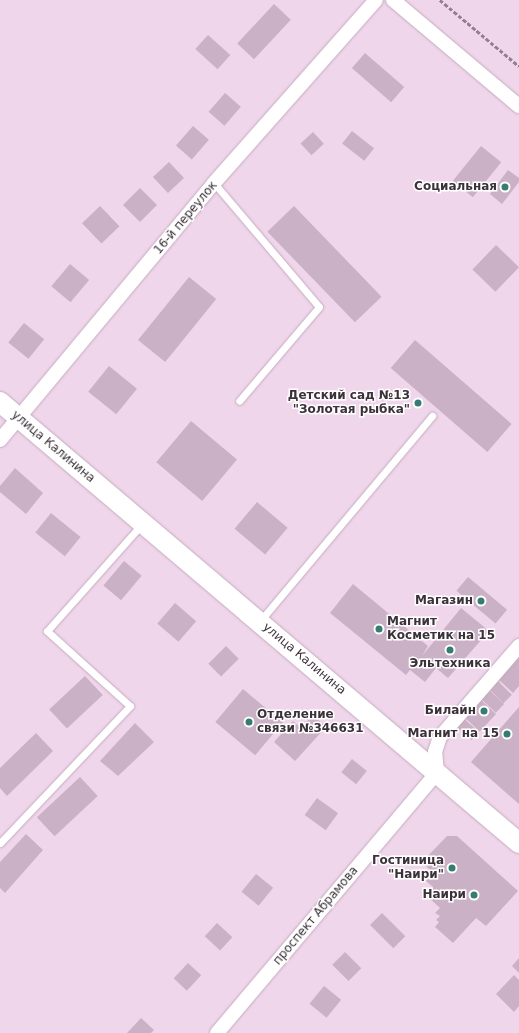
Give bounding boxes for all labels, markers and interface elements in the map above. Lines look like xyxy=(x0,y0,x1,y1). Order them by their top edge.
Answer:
street label: 16-й переулок xyxy=(151,179,221,257)
place label: Социальная xyxy=(414,180,497,194)
marker: Социальная xyxy=(500,182,510,192)
place label: Детский сад №13 "Золотая рыбка" xyxy=(288,389,410,417)
marker: Детский сад №13 "Золотая рыбка" xyxy=(413,398,423,408)
street label: улица Калинина xyxy=(9,408,97,486)
place label: Магазин xyxy=(415,594,473,608)
marker: Магазин xyxy=(476,596,486,606)
place label: Магнит Косметик на 15 xyxy=(387,615,495,643)
street label: улица Калинина xyxy=(260,620,348,698)
marker: Магнит Косметик на 15 xyxy=(374,624,384,634)
marker: Эльтехника xyxy=(445,645,455,655)
place label: Эльтехника xyxy=(410,657,490,671)
place label: Билайн xyxy=(425,704,476,718)
marker: Билайн xyxy=(479,706,489,716)
place label: Отделение связи №346631 xyxy=(257,708,364,736)
marker: Отделение связи №346631 xyxy=(244,717,254,727)
place label: Магнит на 15 xyxy=(408,727,499,741)
marker: Магнит на 15 xyxy=(502,729,512,739)
place label: Гостиница "Наири" xyxy=(372,854,444,882)
marker: Гостиница "Наири" xyxy=(447,863,457,873)
street label: проспект Абрамова xyxy=(271,864,361,968)
place label: Наири xyxy=(422,888,466,902)
marker: Наири xyxy=(469,890,479,900)

